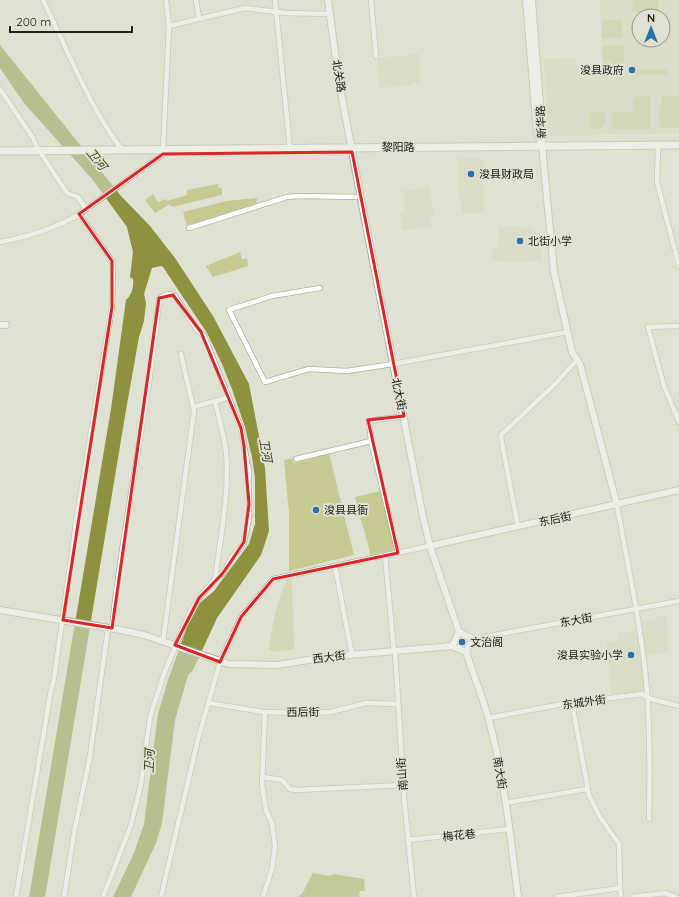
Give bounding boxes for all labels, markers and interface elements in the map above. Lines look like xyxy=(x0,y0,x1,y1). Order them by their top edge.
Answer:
scale bar xyxy=(10,8,132,34)
north arrow xyxy=(631,8,671,48)
text: N xyxy=(647,11,655,25)
text: 200 m xyxy=(16,14,51,29)
street label: 北关路 xyxy=(330,59,348,93)
place label: 浚县政府 xyxy=(580,63,624,77)
marker: 浚县政府 xyxy=(627,65,637,75)
street label: 新华路 xyxy=(533,105,549,139)
street label: 黎阳路 xyxy=(382,140,415,154)
water label: 卫河 xyxy=(84,145,112,175)
place label: 浚县财政局 xyxy=(479,167,534,181)
marker: 浚县财政局 xyxy=(466,169,476,179)
place label: 北街小学 xyxy=(528,234,572,248)
marker: 北街小学 xyxy=(515,236,525,246)
street label: 北大街 xyxy=(389,376,409,412)
water label: 卫河 xyxy=(257,437,276,465)
place label: 浚县县衙 xyxy=(324,503,368,517)
marker: 浚县县衙 xyxy=(311,505,321,515)
street label: 东后街 xyxy=(537,509,573,529)
street label: 东大街 xyxy=(559,610,593,630)
place label: 文治阁 xyxy=(470,635,503,649)
marker: 文治阁 xyxy=(457,637,467,647)
street label: 西大街 xyxy=(312,648,346,666)
place label: 浚县实验小学 xyxy=(557,648,623,662)
marker: 浚县实验小学 xyxy=(626,650,636,660)
street label: 东城外街 xyxy=(561,692,607,712)
street label: 西后街 xyxy=(286,705,320,719)
water label: 卫河 xyxy=(141,747,157,773)
street label: 南大街 xyxy=(490,756,510,790)
street label: 南山街 xyxy=(394,757,410,791)
street label: 梅花巷 xyxy=(442,826,476,844)

